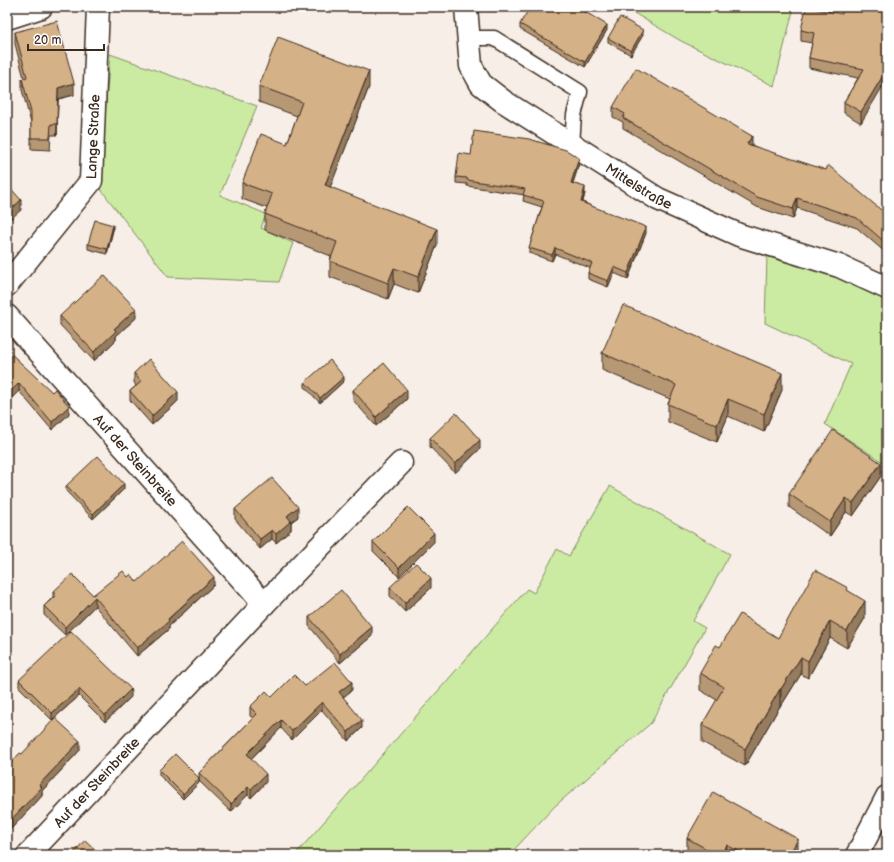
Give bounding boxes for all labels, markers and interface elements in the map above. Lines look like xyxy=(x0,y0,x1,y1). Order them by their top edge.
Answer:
scale bar xyxy=(28,26,104,52)
text: 20 m xyxy=(34,33,61,48)
street label: Lange Straße xyxy=(83,94,103,180)
street label: Mittelstraße xyxy=(602,160,675,213)
street label: Auf der Steinbreite xyxy=(90,411,181,510)
street label: Auf der Steinbreite xyxy=(50,734,143,831)

